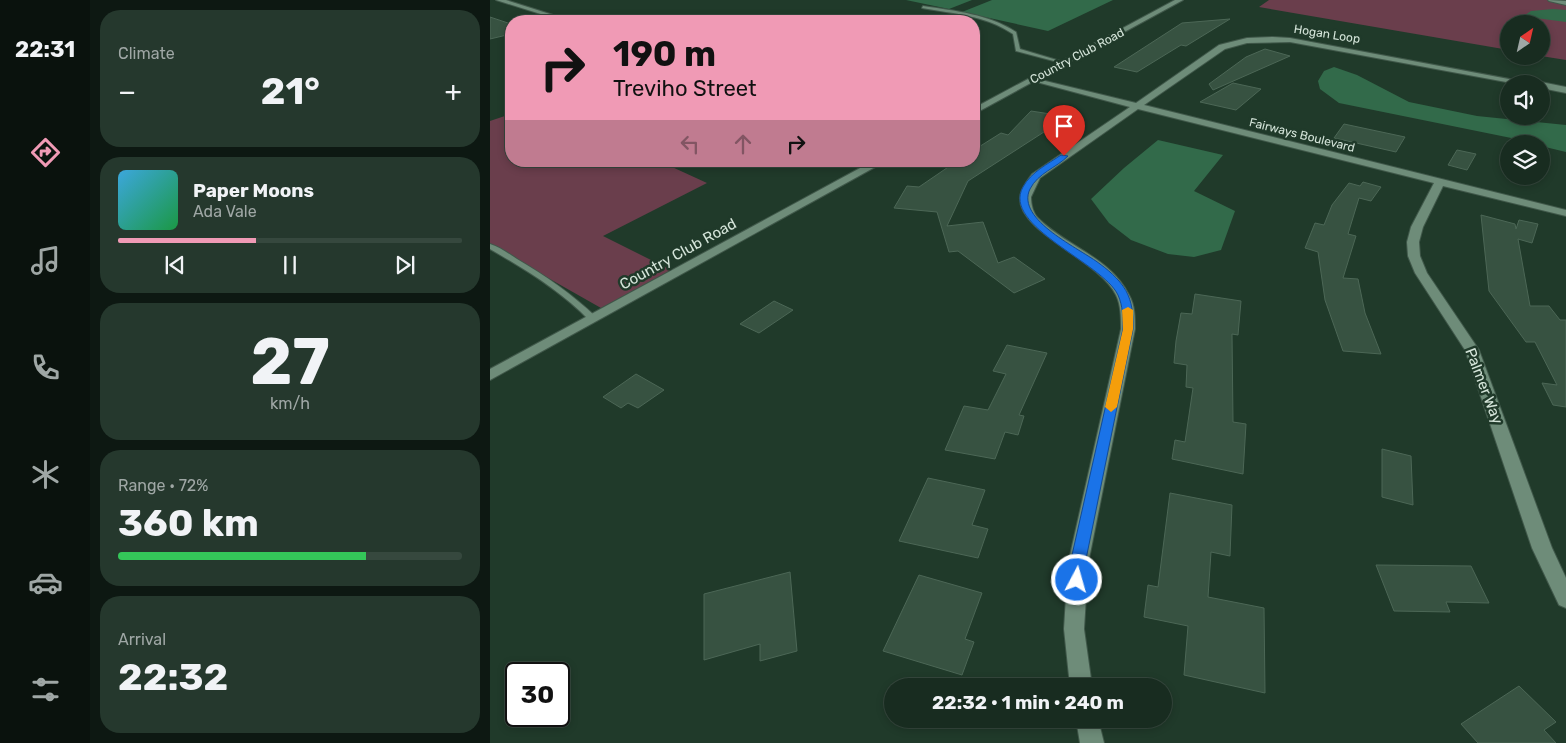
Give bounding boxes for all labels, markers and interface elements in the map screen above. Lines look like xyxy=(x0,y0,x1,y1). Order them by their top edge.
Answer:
north arrow xyxy=(1500,15,1550,65)
map controls xyxy=(1500,15,1550,185)
street label: Hogan Loop xyxy=(1293,22,1361,46)
street label: Country Club Road xyxy=(1028,25,1126,87)
text: 190 m xyxy=(613,33,716,75)
icon: right xyxy=(530,35,595,100)
text: 22:31 xyxy=(15,36,75,63)
text: Climate xyxy=(118,44,175,63)
text: 21° xyxy=(261,68,320,114)
text: − xyxy=(118,75,136,108)
text: + xyxy=(445,75,462,108)
text: Treviho Street xyxy=(613,75,757,102)
button: sound xyxy=(1500,75,1550,125)
pin xyxy=(1043,105,1085,156)
icon: arrive xyxy=(1050,112,1078,140)
street label: Fairways Boulevard xyxy=(1248,115,1356,155)
icon: left xyxy=(676,130,704,158)
icon: ahead xyxy=(729,130,757,158)
icon: right xyxy=(782,130,810,158)
icon: directions xyxy=(28,135,63,170)
button: layers xyxy=(1500,135,1550,185)
text: Paper Moons xyxy=(193,179,314,202)
text: Ada Vale xyxy=(193,202,257,221)
street label: Country Club Road xyxy=(617,214,739,294)
icon: music xyxy=(28,243,63,278)
icon: previous xyxy=(161,251,189,279)
icon: pause xyxy=(276,251,304,279)
icon: next xyxy=(391,251,419,279)
text: 27 xyxy=(250,323,330,400)
street label: Palmer Way xyxy=(1461,345,1507,427)
icon: phone xyxy=(28,350,63,385)
text: km/h xyxy=(270,394,310,413)
icon: climate xyxy=(28,457,63,492)
text: Range · 72% xyxy=(118,476,208,495)
text: 360 km xyxy=(118,500,259,546)
position arrow xyxy=(1050,553,1102,605)
icon: car xyxy=(28,565,63,600)
text: Arrival xyxy=(118,630,166,649)
text: 22:32 xyxy=(118,654,228,700)
speed limit sign: 30 xyxy=(505,662,570,727)
icon: filters xyxy=(28,672,63,707)
text: 22:32 · 1 min · 240 m xyxy=(932,691,1124,714)

